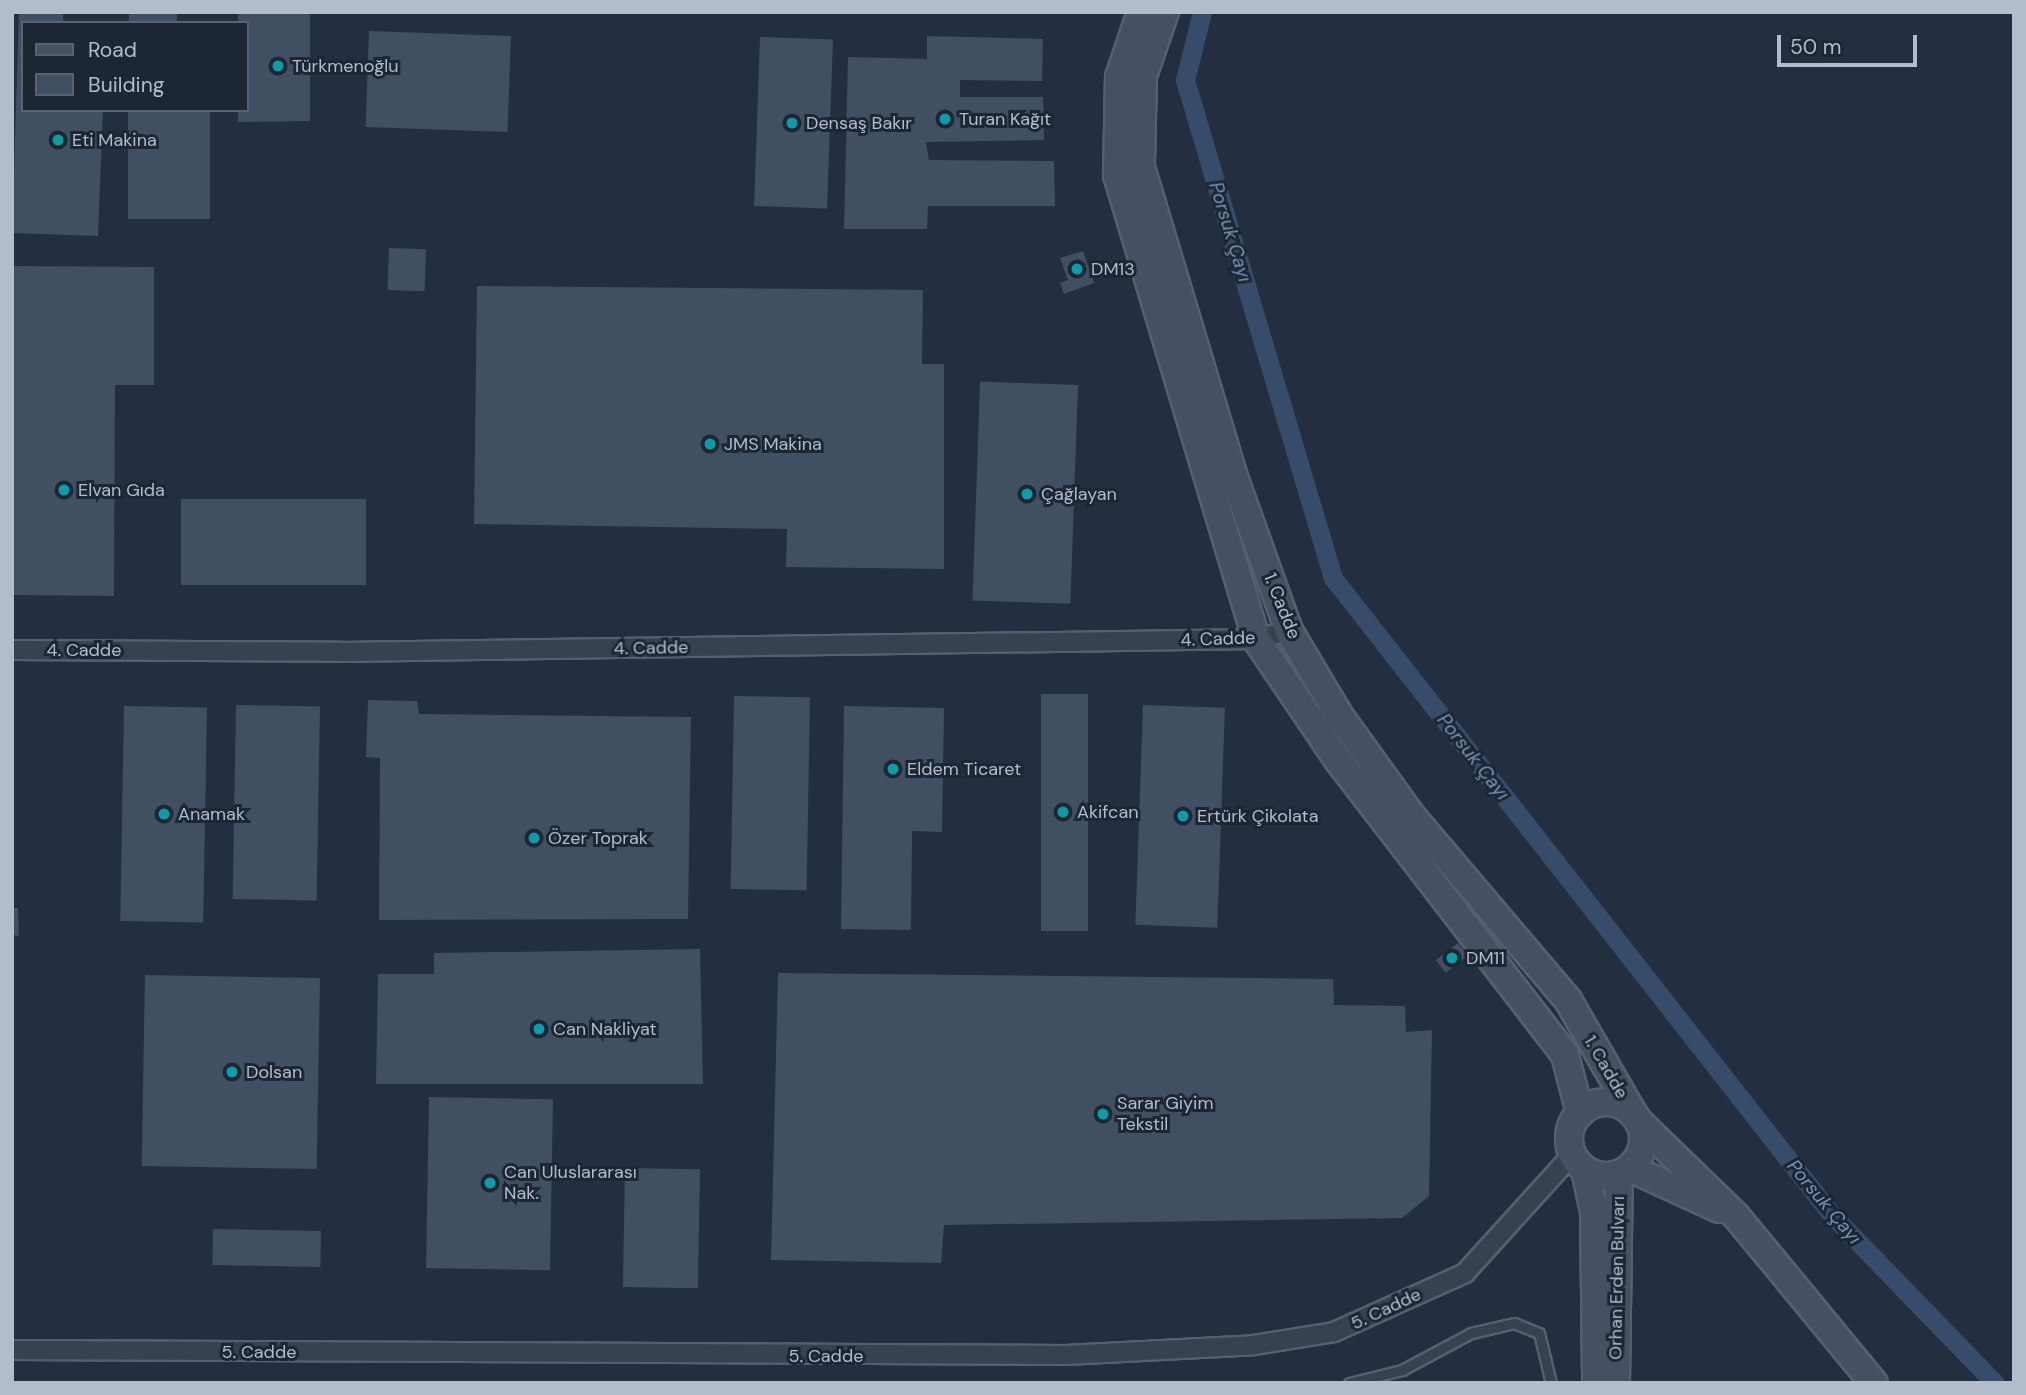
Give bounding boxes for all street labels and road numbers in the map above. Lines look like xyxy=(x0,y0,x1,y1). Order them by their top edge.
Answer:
street label: 1. Cadde xyxy=(1259,570,1305,642)
street label: 4. Cadde xyxy=(1180,627,1256,651)
street label: 4. Cadde xyxy=(613,637,689,659)
street label: 4. Cadde xyxy=(47,639,121,661)
street label: 1. Cadde xyxy=(1579,1032,1633,1102)
street label: Orhan Erden Bulvarı xyxy=(1605,1196,1629,1360)
street label: 5. Cadde xyxy=(1348,1283,1424,1335)
street label: 5. Cadde xyxy=(222,1341,296,1363)
street label: 5. Cadde xyxy=(789,1345,863,1367)

